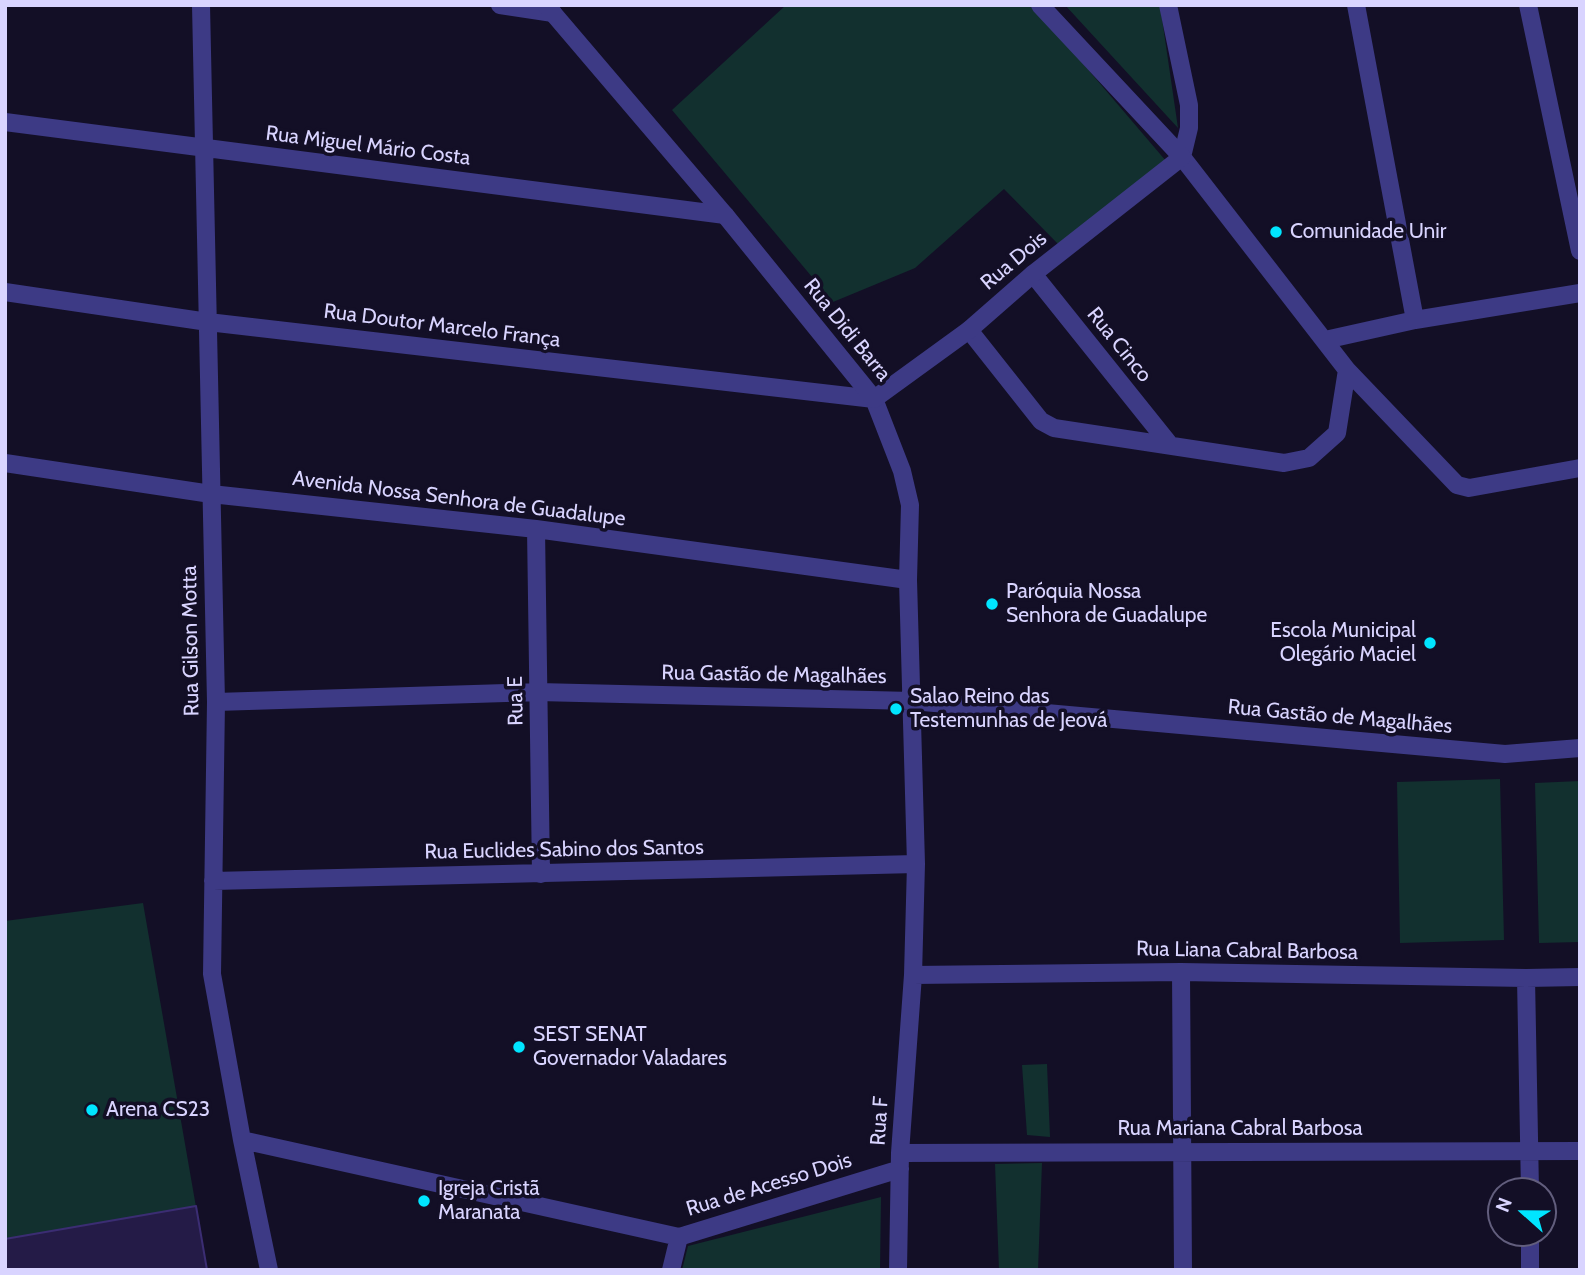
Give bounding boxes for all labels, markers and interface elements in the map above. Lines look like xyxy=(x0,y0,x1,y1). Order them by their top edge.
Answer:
street label: Rua Miguel Mário Costa xyxy=(264,121,472,171)
place label: Comunidade Unir xyxy=(1290,219,1446,245)
marker: Comunidade Unir xyxy=(1268,224,1284,240)
street label: Rua Dois xyxy=(976,226,1052,296)
street label: Rua Didi Barra xyxy=(798,274,896,386)
street label: Rua Doutor Marcelo França xyxy=(322,299,562,353)
street label: Rua Cinco xyxy=(1081,303,1157,387)
street label: Avenida Nossa Senhora de Guadalupe xyxy=(291,466,627,532)
street label: Rua Gilson Motta xyxy=(177,565,205,717)
place label: Paróquia Nossa Senhora de Guadalupe xyxy=(1006,579,1207,629)
marker: Paróquia Nossa Senhora de Guadalupe xyxy=(984,596,1000,612)
place label: Escola Municipal Olegário Maciel xyxy=(1270,618,1416,668)
marker: Escola Municipal Olegário Maciel xyxy=(1422,635,1438,651)
street label: Rua Gastão de Magalhães xyxy=(661,660,887,690)
street label: Rua E xyxy=(503,676,529,726)
place label: Salao Reino das Testemunhas de Jeová xyxy=(910,684,1107,734)
street label: Rua Gastão de Magalhães xyxy=(1227,695,1453,739)
marker: Salao Reino das Testemunhas de Jeová xyxy=(888,701,904,717)
street label: Rua Euclides Sabino dos Santos xyxy=(424,835,704,865)
street label: Rua Liana Cabral Barbosa xyxy=(1136,936,1358,966)
place label: SEST SENAT Governador Valadares xyxy=(533,1022,727,1072)
marker: SEST SENAT Governador Valadares xyxy=(511,1039,527,1055)
street label: Rua F xyxy=(866,1096,894,1146)
place label: Arena CS23 xyxy=(106,1097,210,1123)
marker: Arena CS23 xyxy=(84,1102,100,1118)
street label: Rua Mariana Cabral Barbosa xyxy=(1117,1116,1363,1142)
street label: Rua de Acesso Dois xyxy=(683,1148,855,1222)
place label: Igreja Cristã Maranata xyxy=(438,1176,540,1226)
north arrow xyxy=(1487,1177,1557,1247)
marker: Igreja Cristã Maranata xyxy=(416,1193,432,1209)
text: N xyxy=(1491,1195,1517,1215)

